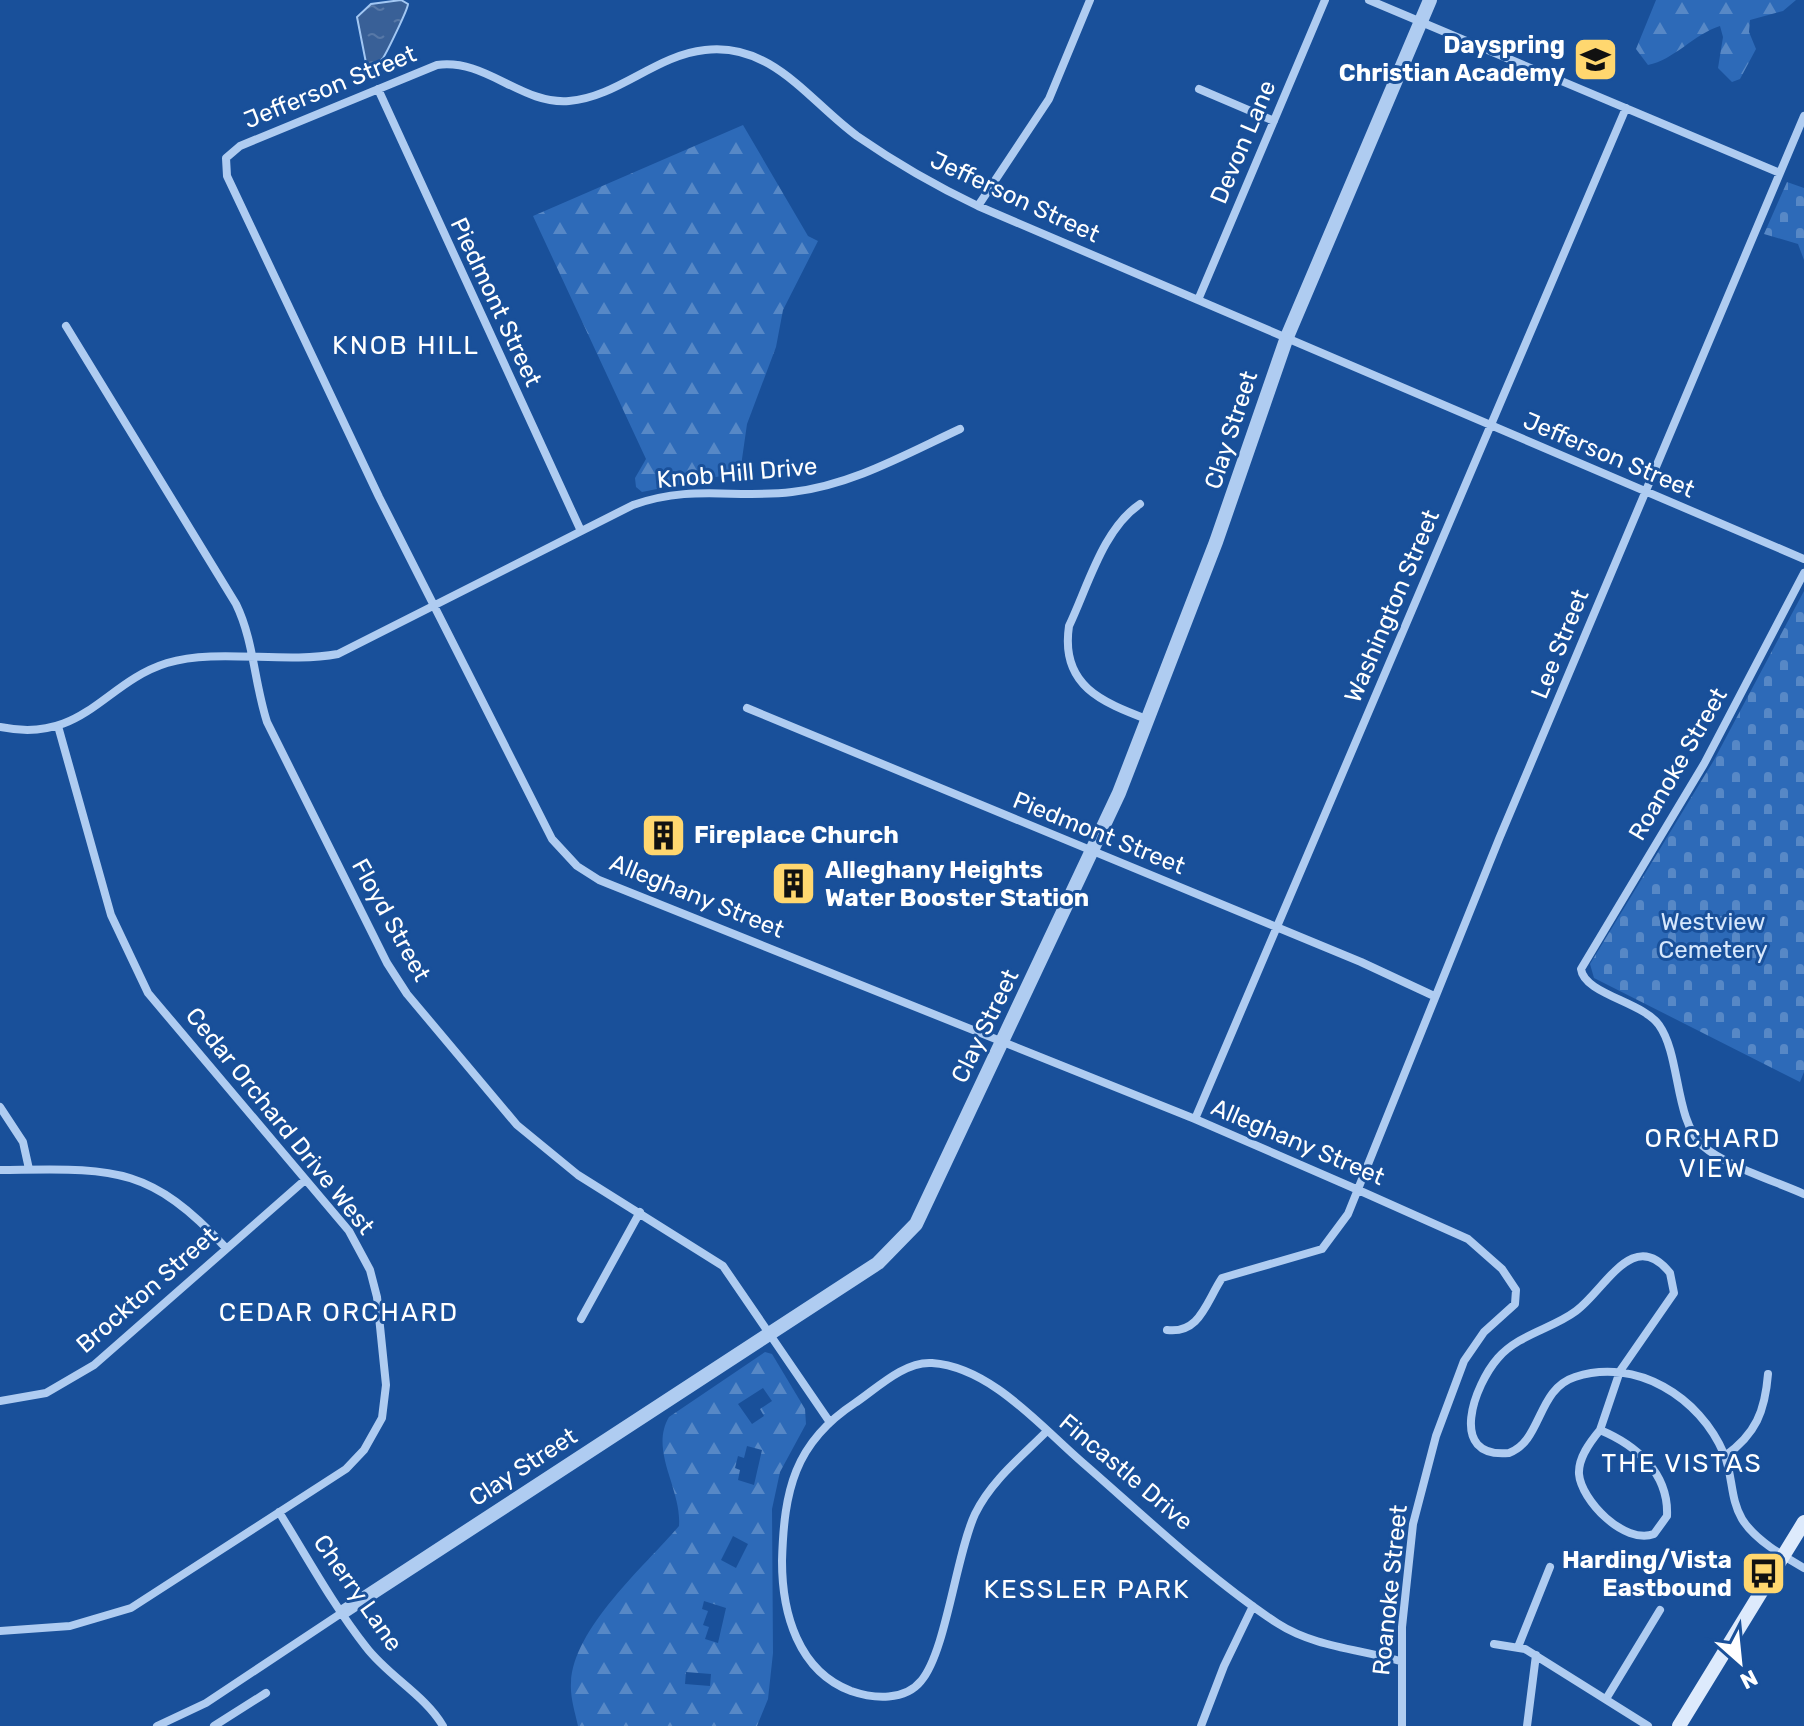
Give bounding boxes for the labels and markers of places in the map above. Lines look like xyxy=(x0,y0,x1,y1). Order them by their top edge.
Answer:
place label: Dayspring Christian Academy xyxy=(1339,31,1565,87)
school or university icon: Dayspring Christian Academy xyxy=(1572,35,1620,83)
building icon: Fireplace Church xyxy=(639,811,687,859)
place label: Fireplace Church xyxy=(694,821,899,849)
place label: Alleghany Heights Water Booster Station xyxy=(825,856,1089,912)
building icon: Alleghany Heights Water Booster Station xyxy=(770,860,818,908)
place label: Harding/Vista Eastbound xyxy=(1562,1546,1732,1602)
bus stop icon: Harding/Vista Eastbound xyxy=(1739,1550,1787,1598)

